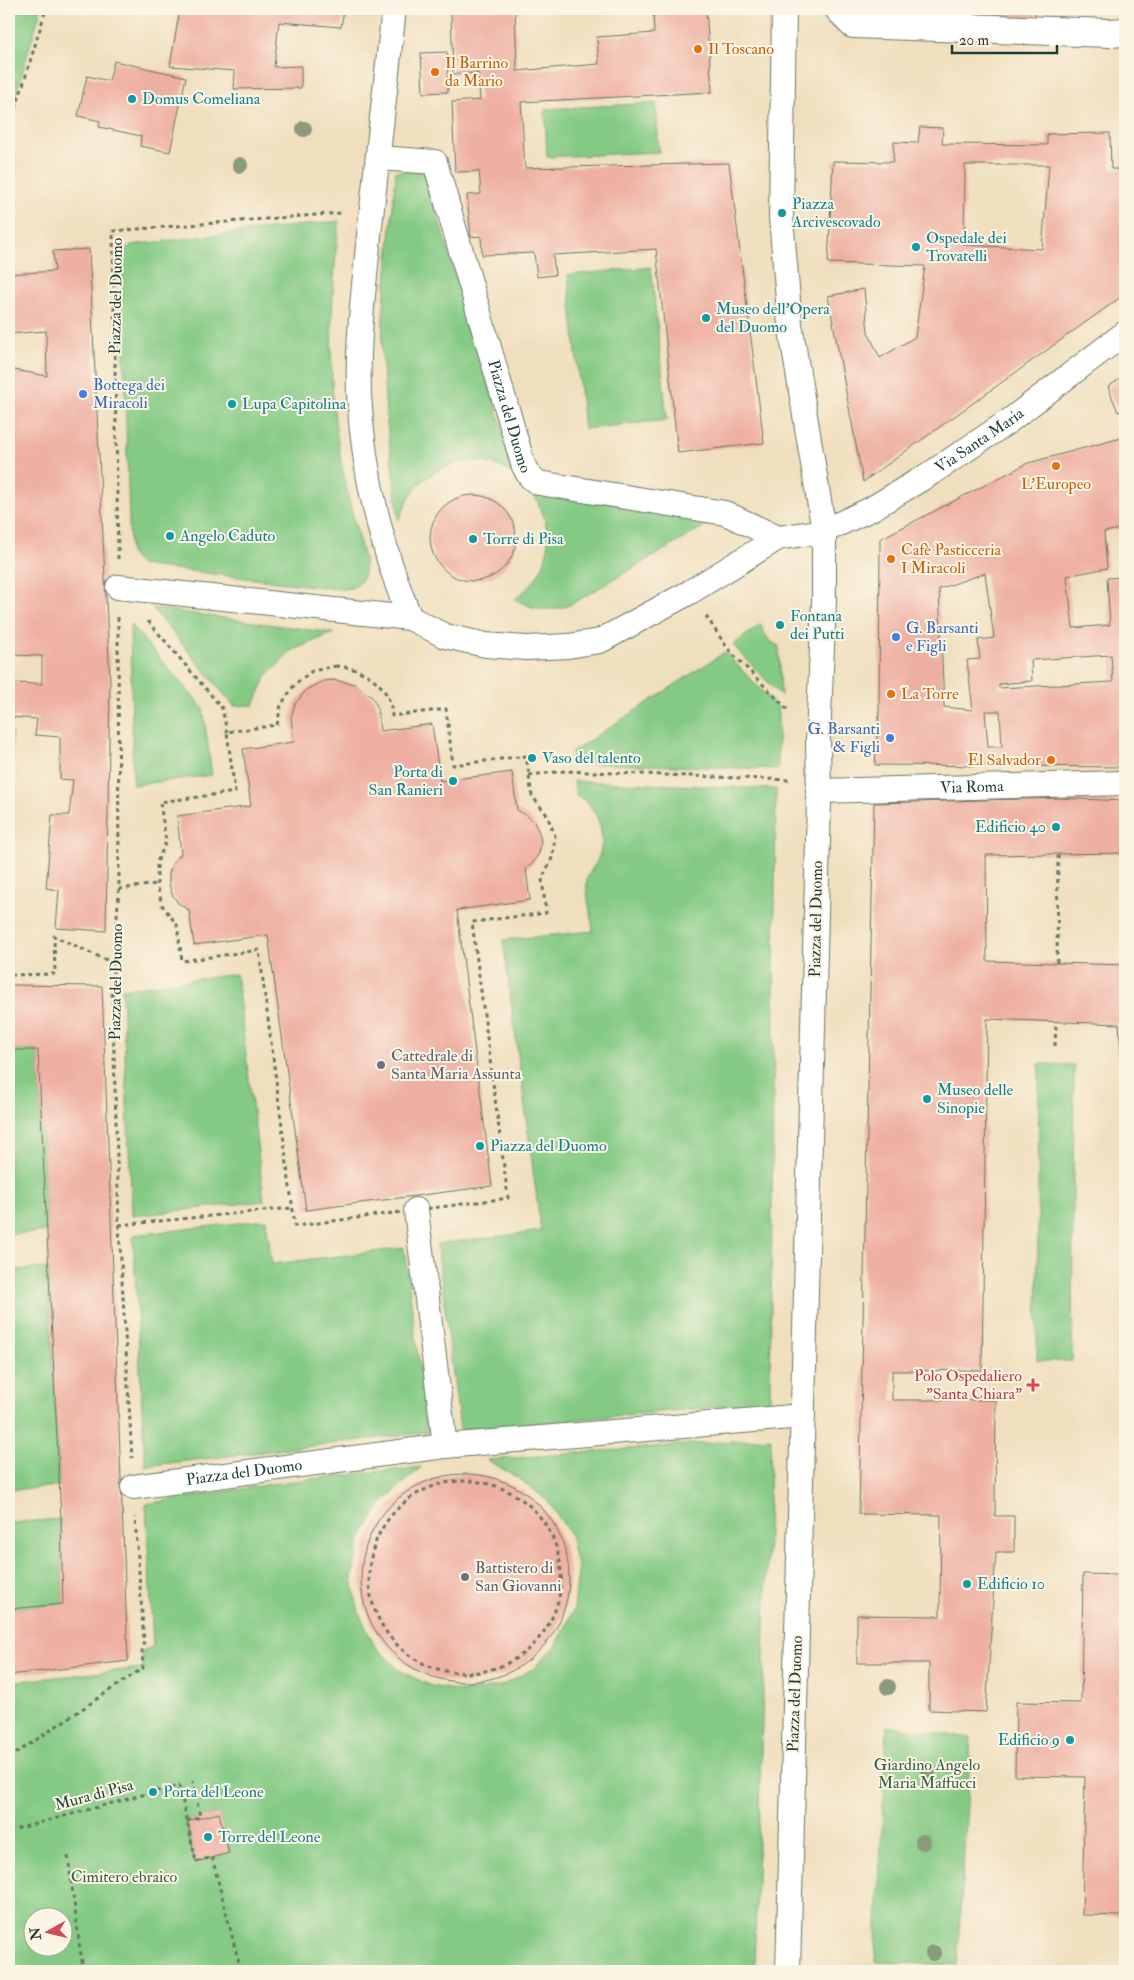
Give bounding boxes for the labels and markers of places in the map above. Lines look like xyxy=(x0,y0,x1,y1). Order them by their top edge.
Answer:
place label: Il Toscano xyxy=(708,39,774,59)
marker: Il Toscano xyxy=(692,43,704,55)
place label: Il Barrino da Mario xyxy=(445,53,508,91)
marker: Il Barrino da Mario xyxy=(429,66,441,78)
place label: Domus Comeliana xyxy=(142,89,261,109)
marker: Domus Comeliana xyxy=(126,93,138,105)
place label: Piazza Arcivescovado xyxy=(791,194,881,232)
marker: Piazza Arcivescovado xyxy=(776,207,788,219)
place label: Ospedale dei Trovatelli xyxy=(926,228,1007,266)
marker: Ospedale dei Trovatelli xyxy=(910,241,922,253)
place label: Museo dell'Opera del Duomo xyxy=(716,299,830,337)
marker: Museo dell'Opera del Duomo xyxy=(700,312,712,324)
place label: Bottega dei Miracoli xyxy=(93,375,165,413)
marker: Bottega dei Miracoli xyxy=(77,388,89,400)
place label: Lupa Capitolina xyxy=(242,394,347,415)
marker: Lupa Capitolina xyxy=(226,398,238,410)
marker: L'Europeo xyxy=(1050,460,1062,472)
place label: L'Europeo xyxy=(1021,474,1091,495)
place label: Angelo Caduto xyxy=(179,526,276,546)
place label: Torre di Pisa xyxy=(483,529,564,549)
marker: Angelo Caduto xyxy=(164,530,176,542)
marker: Torre di Pisa xyxy=(467,533,479,545)
place label: Cafè Pasticceria I Miracoli xyxy=(901,540,1002,578)
marker: Cafè Pasticceria I Miracoli xyxy=(885,553,897,565)
place label: Fontana dei Putti xyxy=(790,606,844,644)
place label: G. Barsanti e Figli xyxy=(906,618,978,656)
marker: Fontana dei Putti xyxy=(774,619,786,631)
marker: G. Barsanti e Figli xyxy=(890,631,902,643)
place label: La Torre xyxy=(901,684,959,704)
marker: La Torre xyxy=(885,688,897,700)
place label: G. Barsanti & Figli xyxy=(808,719,880,757)
marker: G. Barsanti & Figli xyxy=(884,732,896,744)
place label: Vaso del talento xyxy=(542,748,641,768)
place label: El Salvador xyxy=(968,750,1041,770)
marker: Vaso del talento xyxy=(526,752,538,764)
marker: El Salvador xyxy=(1045,754,1057,766)
place label: Porta di San Ranieri xyxy=(369,762,443,800)
marker: Porta di San Ranieri xyxy=(447,775,459,787)
place label: Edificio 40 xyxy=(975,817,1046,837)
marker: Edificio 40 xyxy=(1050,821,1062,833)
place label: Cattedrale di Santa Maria Assunta xyxy=(391,1046,522,1084)
marker: Cattedrale di Santa Maria Assunta xyxy=(375,1059,387,1071)
place label: Museo delle Sinopie xyxy=(937,1080,1013,1119)
marker: Museo delle Sinopie xyxy=(921,1093,933,1105)
place label: Piazza del Duomo xyxy=(490,1136,607,1156)
marker: Piazza del Duomo xyxy=(474,1140,486,1152)
place label: Polo Ospedaliero "Santa Chiara" xyxy=(914,1366,1022,1404)
marker: Polo Ospedaliero "Santa Chiara" xyxy=(1026,1378,1040,1392)
place label: Battistero di San Giovanni xyxy=(475,1558,561,1596)
marker: Battistero di San Giovanni xyxy=(459,1571,471,1583)
place label: Edificio 10 xyxy=(977,1574,1045,1594)
marker: Edificio 10 xyxy=(961,1578,973,1590)
place label: Edificio 9 xyxy=(998,1730,1060,1750)
marker: Edificio 9 xyxy=(1064,1734,1076,1746)
place label: Porta del Leone xyxy=(163,1782,264,1802)
marker: Porta del Leone xyxy=(147,1786,159,1798)
place label: Torre del Leone xyxy=(218,1827,321,1847)
marker: Torre del Leone xyxy=(202,1831,214,1843)

